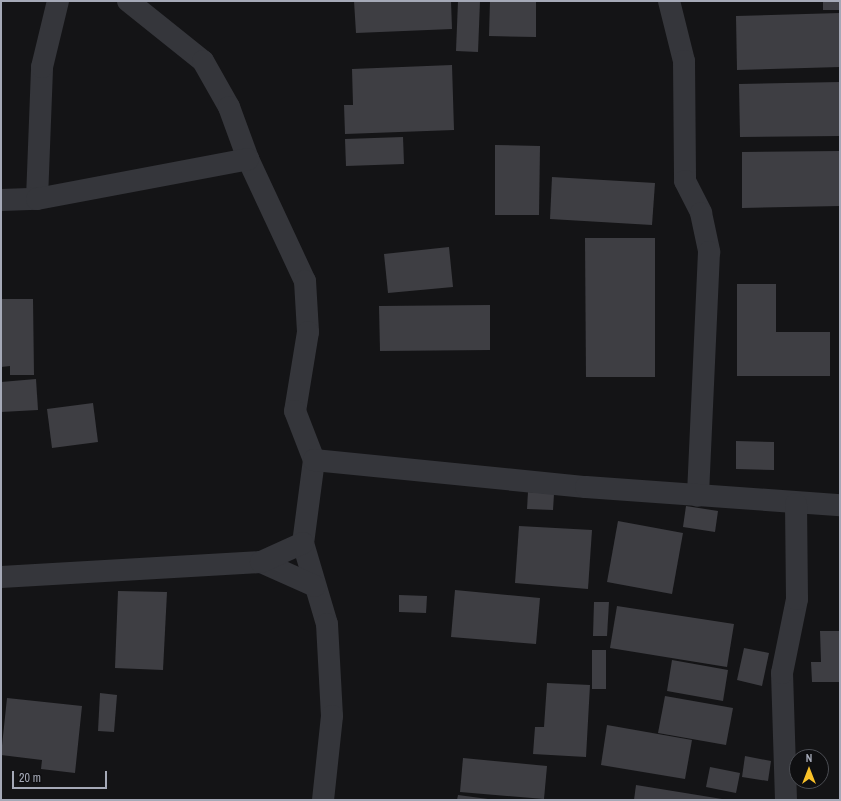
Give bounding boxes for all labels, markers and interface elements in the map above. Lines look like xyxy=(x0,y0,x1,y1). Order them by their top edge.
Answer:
north arrow xyxy=(789,749,829,789)
text: N xyxy=(806,751,812,765)
scale bar xyxy=(14,763,109,789)
text: 20 m xyxy=(19,770,41,786)

